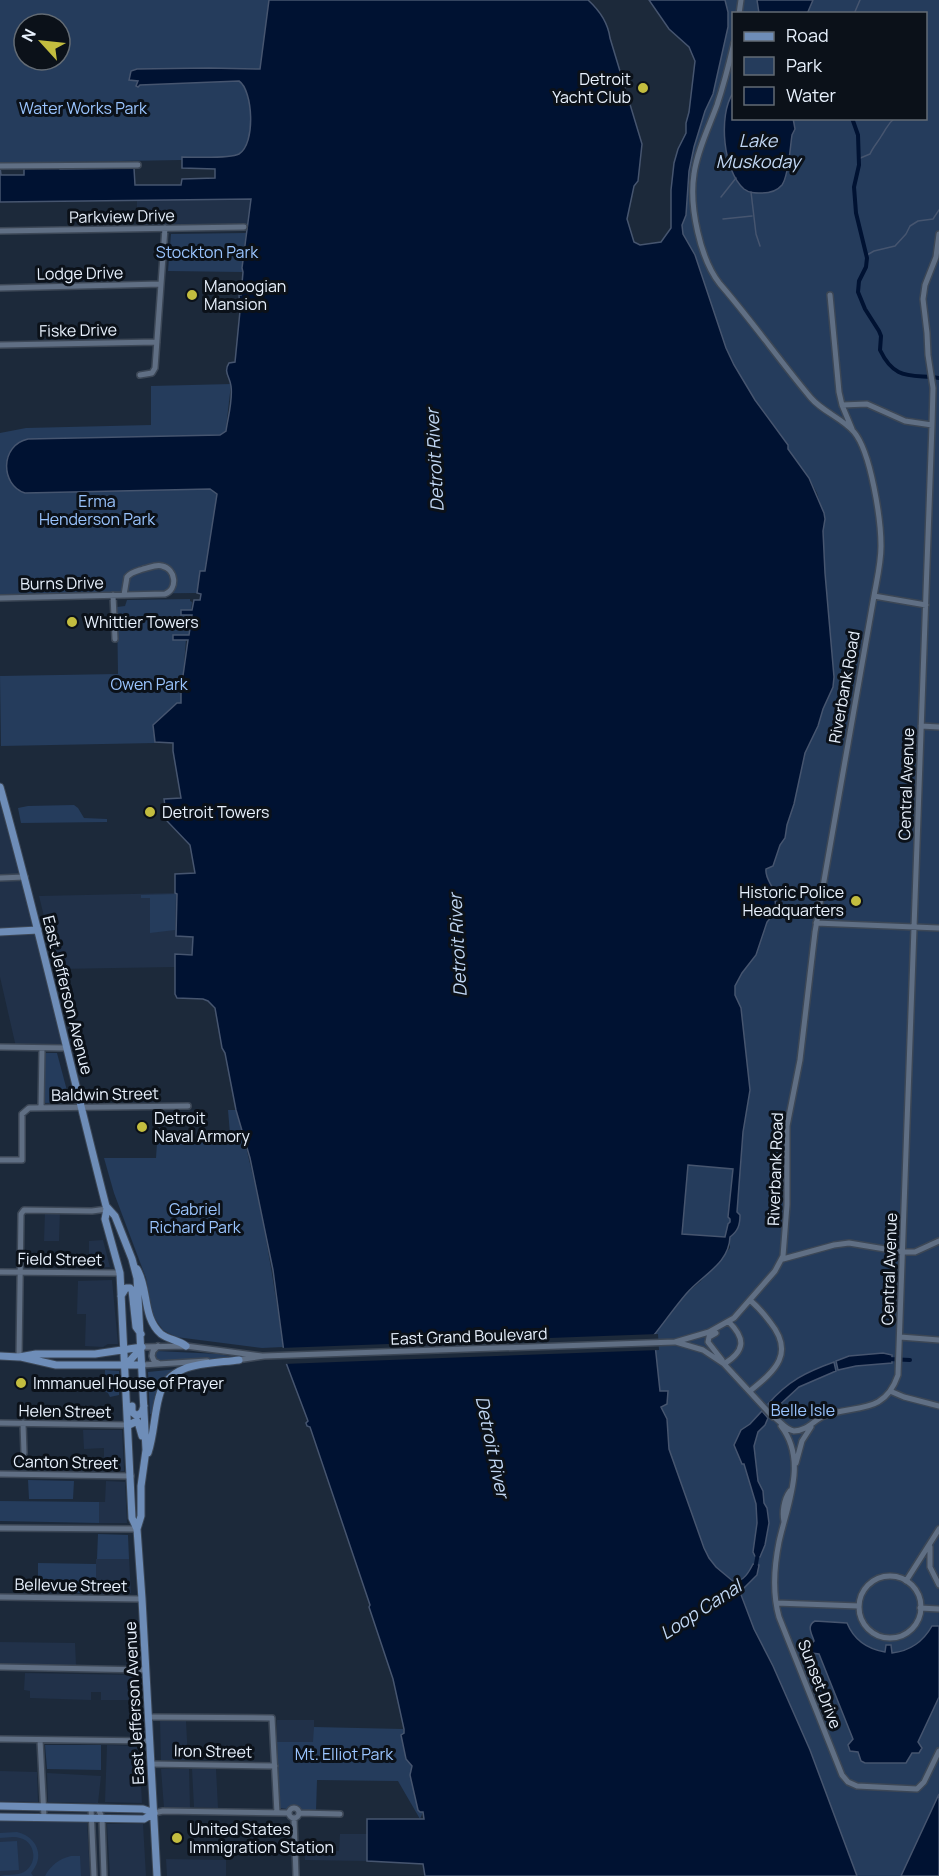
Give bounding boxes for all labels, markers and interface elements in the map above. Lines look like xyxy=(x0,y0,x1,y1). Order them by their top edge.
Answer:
north arrow xyxy=(12,12,72,72)
legend xyxy=(732,12,927,120)
text: Road xyxy=(786,23,829,47)
text: N xyxy=(16,25,41,45)
text: Park xyxy=(786,53,823,77)
place label: Detroit Yacht Club xyxy=(552,68,631,108)
marker: Detroit Yacht Club xyxy=(636,81,650,95)
text: Water xyxy=(786,83,836,107)
park label: Water Works Park xyxy=(19,97,148,119)
water label: Lake Muskoday xyxy=(716,128,803,173)
street label: Parkview Drive xyxy=(69,204,175,228)
park label: Stockton Park xyxy=(156,241,259,263)
street label: Lodge Drive xyxy=(37,261,123,285)
place label: Manoogian Mansion xyxy=(204,275,286,315)
marker: Manoogian Mansion xyxy=(185,288,199,302)
street label: Fiske Drive xyxy=(39,318,117,342)
water label: Detroit River xyxy=(419,405,449,512)
park label: Erma Henderson Park xyxy=(39,490,156,530)
street label: Burns Drive xyxy=(20,571,104,595)
place label: Whittier Towers xyxy=(84,611,199,633)
marker: Whittier Towers xyxy=(65,615,79,629)
street label: Riverbank Road xyxy=(823,629,865,745)
park label: Owen Park xyxy=(110,673,189,695)
street label: Central Avenue xyxy=(893,727,919,841)
place label: Detroit Towers xyxy=(162,801,270,823)
marker: Detroit Towers xyxy=(143,805,157,819)
place label: Historic Police Headquarters xyxy=(739,881,844,921)
water label: Detroit River xyxy=(442,890,472,997)
marker: Historic Police Headquarters xyxy=(849,894,863,908)
street label: East Jefferson Avenue xyxy=(38,913,98,1077)
street label: Baldwin Street xyxy=(51,1082,159,1106)
place label: Detroit Naval Armory xyxy=(154,1107,251,1147)
street label: Riverbank Road xyxy=(762,1112,788,1226)
marker: Detroit Naval Armory xyxy=(135,1120,149,1134)
park label: Gabriel Richard Park xyxy=(149,1198,242,1238)
street label: Central Avenue xyxy=(876,1212,902,1326)
street label: Field Street xyxy=(18,1247,102,1271)
street label: East Grand Boulevard xyxy=(390,1322,548,1350)
place label: Immanuel House of Prayer xyxy=(33,1372,224,1394)
marker: Immanuel House of Prayer xyxy=(14,1376,28,1390)
water label: Detroit River xyxy=(471,1394,516,1502)
street label: Helen Street xyxy=(18,1399,112,1423)
park label: Belle Isle xyxy=(771,1399,835,1421)
street label: Canton Street xyxy=(13,1450,119,1474)
water label: Loop Canal xyxy=(655,1572,748,1644)
street label: Bellevue Street xyxy=(14,1573,128,1597)
street label: East Jefferson Avenue xyxy=(119,1621,149,1785)
street label: Sunset Drive xyxy=(793,1636,847,1732)
street label: Iron Street xyxy=(174,1739,252,1763)
park label: Mt. Elliot Park xyxy=(295,1743,394,1765)
place label: United States Immigration Station xyxy=(189,1818,334,1858)
marker: United States Immigration Station xyxy=(170,1831,184,1845)

